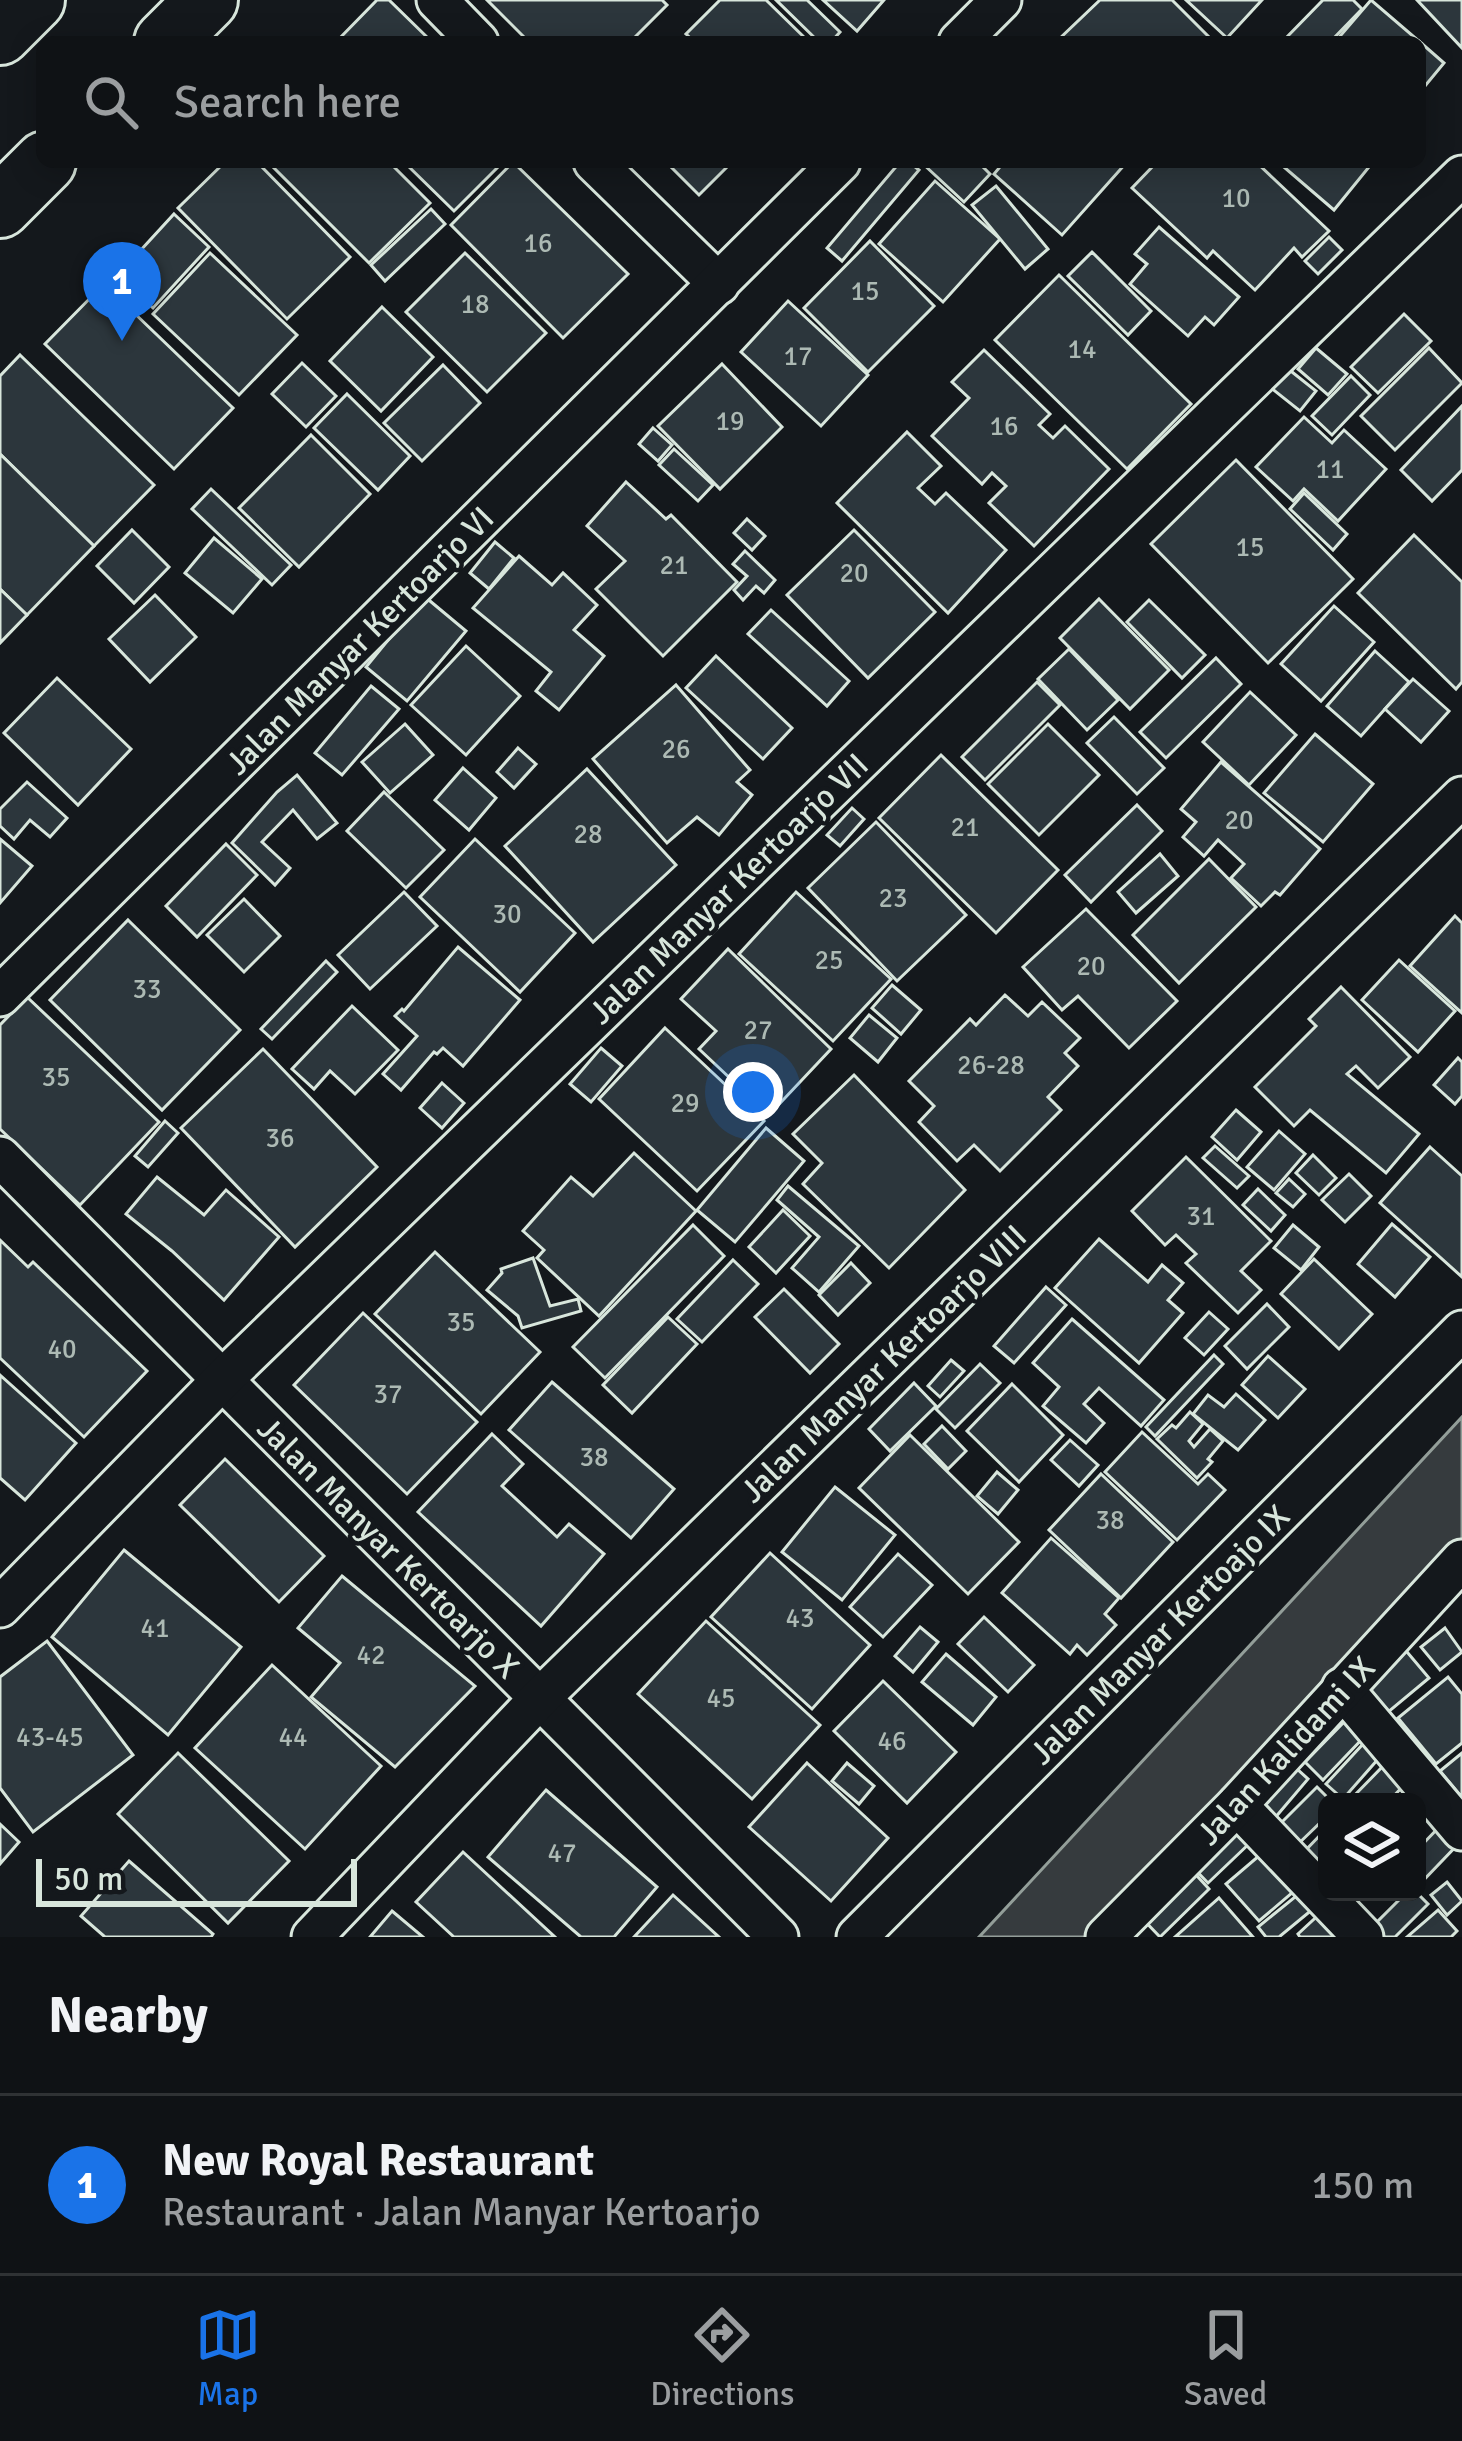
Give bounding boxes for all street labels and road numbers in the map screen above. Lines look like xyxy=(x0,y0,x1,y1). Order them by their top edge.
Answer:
street label: Jalan Manyar Kertoarjo VI xyxy=(217,498,503,784)
street label: Jalan Manyar Kertoarjo VII xyxy=(581,745,877,1033)
street label: Jalan Manyar Kertoarjo VIII xyxy=(732,1217,1036,1512)
street label: Jalan Manyar Kertoarjo X xyxy=(248,1409,527,1688)
street label: Jalan Manyar Kertoajo IX xyxy=(1022,1497,1299,1774)
street label: Jalan Kalidami IX xyxy=(1188,1648,1384,1854)

